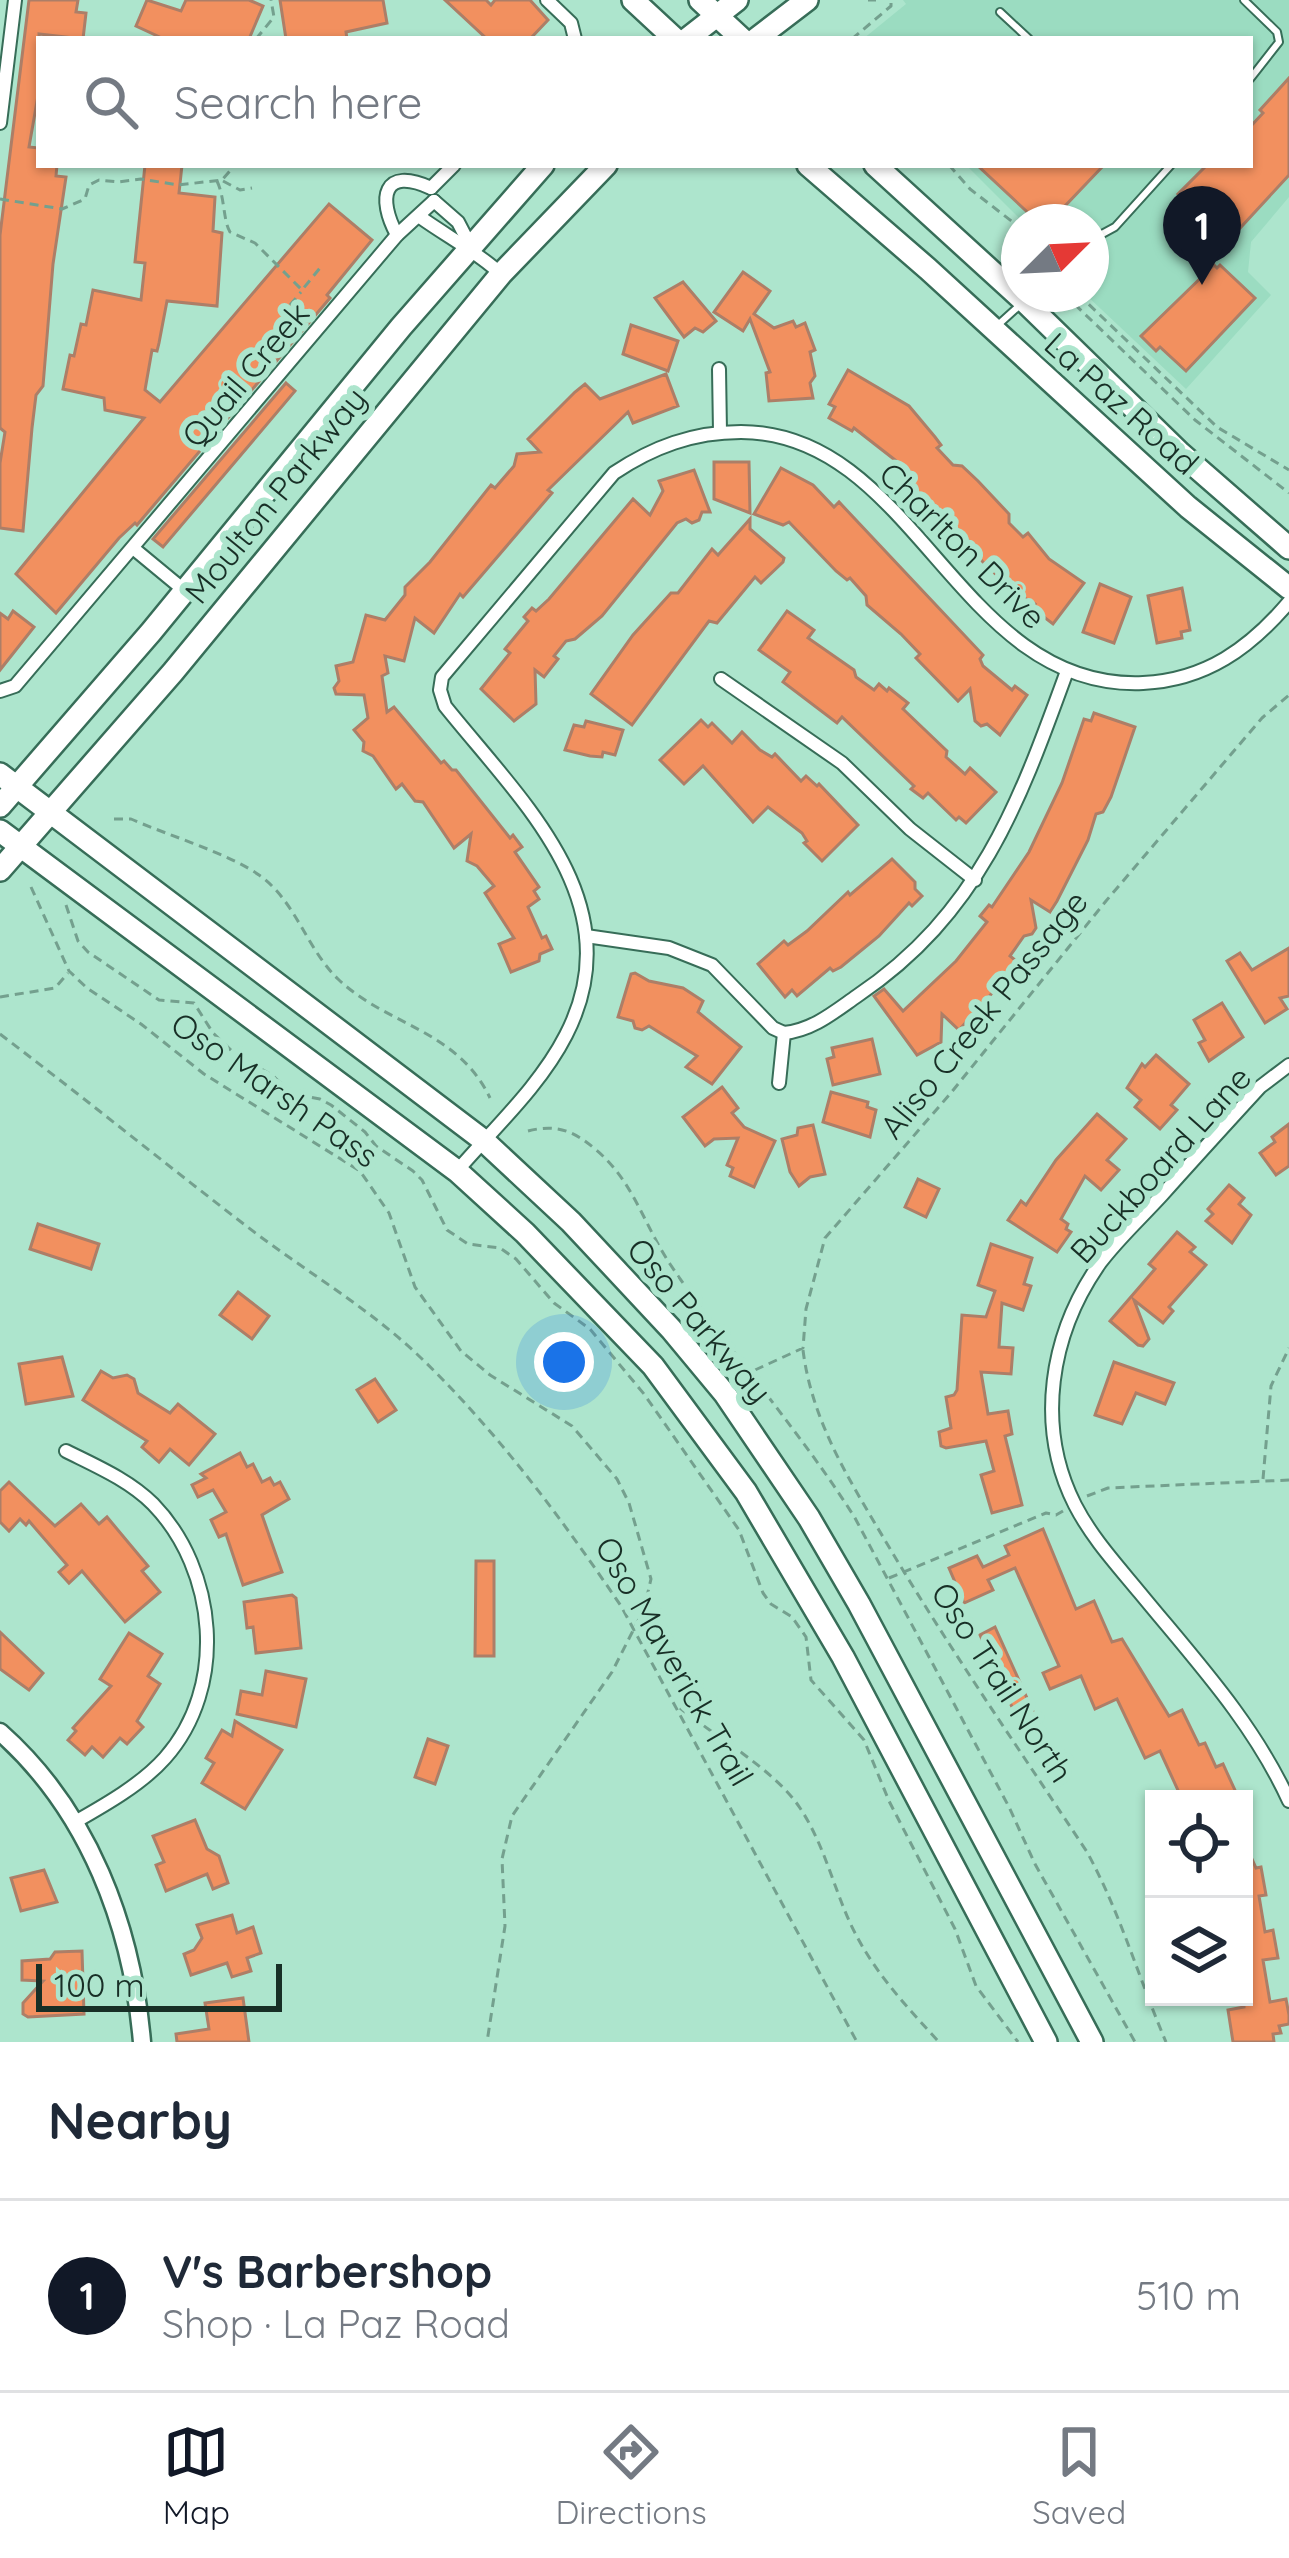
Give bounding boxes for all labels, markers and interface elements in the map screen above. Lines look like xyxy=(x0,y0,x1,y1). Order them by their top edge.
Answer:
search box xyxy=(36,36,1253,168)
icon: search xyxy=(78,69,144,135)
text: Search here xyxy=(174,74,422,130)
pin: 1 xyxy=(1163,186,1241,285)
north arrow xyxy=(1001,204,1109,312)
street label: Quail Creek xyxy=(173,293,317,455)
street label: La Paz Road xyxy=(1037,323,1207,483)
street label: Moulton Parkway xyxy=(175,379,375,611)
street label: Charlton Drive xyxy=(871,453,1055,637)
street label: Aliso Creek Passage xyxy=(870,882,1096,1146)
street label: Oso Marsh Pass xyxy=(164,1002,386,1176)
street label: Buckboard Lane xyxy=(1061,1057,1259,1271)
street label: Oso Parkway xyxy=(619,1229,781,1411)
your location xyxy=(534,1332,594,1392)
street label: Oso Maverick Trail xyxy=(587,1529,763,1793)
street label: Oso Trail North xyxy=(923,1574,1083,1790)
map controls xyxy=(1145,1790,1253,2006)
button: locate xyxy=(1145,1790,1253,1898)
button: layers xyxy=(1145,1898,1253,2006)
scale bar xyxy=(36,1958,282,2011)
text: 100 m xyxy=(54,1964,145,2005)
text: Nearby xyxy=(48,2088,232,2152)
text: V's Barbershop xyxy=(162,2243,492,2299)
text: 1 xyxy=(79,2271,95,2320)
text: 510 m xyxy=(1136,2271,1241,2320)
text: Shop · La Paz Road xyxy=(162,2299,510,2348)
tab: Map xyxy=(163,2419,230,2532)
tab: Directions xyxy=(555,2419,707,2532)
tab: Saved xyxy=(1032,2419,1126,2532)

